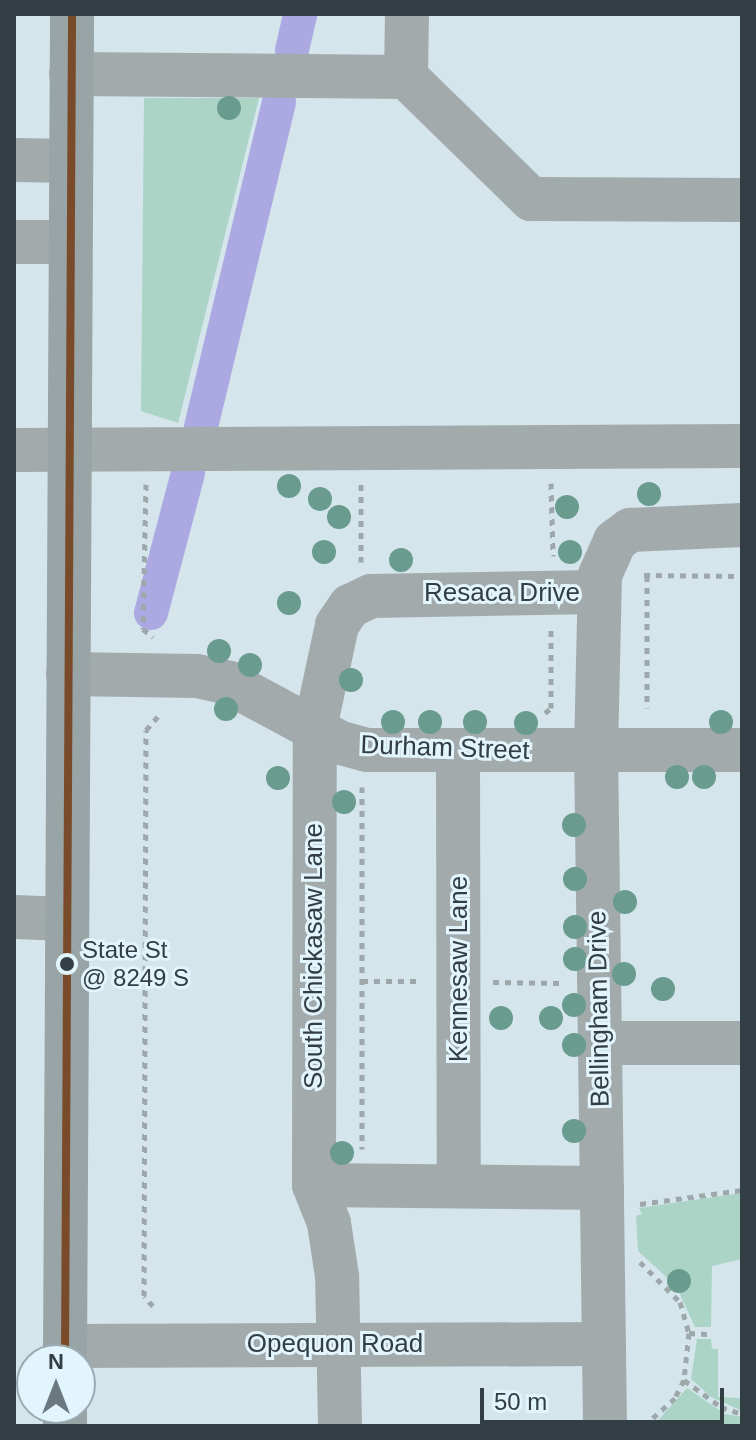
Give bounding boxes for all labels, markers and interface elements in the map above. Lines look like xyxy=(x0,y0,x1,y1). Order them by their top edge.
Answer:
street label: Resaca Drive xyxy=(424,577,580,609)
street label: Durham Street xyxy=(360,729,530,767)
street label: South Chickasaw Lane xyxy=(298,823,330,1089)
street label: Kennesaw Lane xyxy=(443,876,475,1062)
street label: Bellingham Drive xyxy=(582,910,616,1108)
place label: State St @ 8249 S xyxy=(82,936,189,992)
marker: State St @ 8249 S xyxy=(59,956,75,972)
street label: Opequon Road xyxy=(247,1328,423,1360)
north arrow xyxy=(16,1344,96,1424)
text: N xyxy=(48,1349,64,1374)
scale bar xyxy=(484,1372,728,1422)
text: 50 m xyxy=(494,1388,547,1415)

